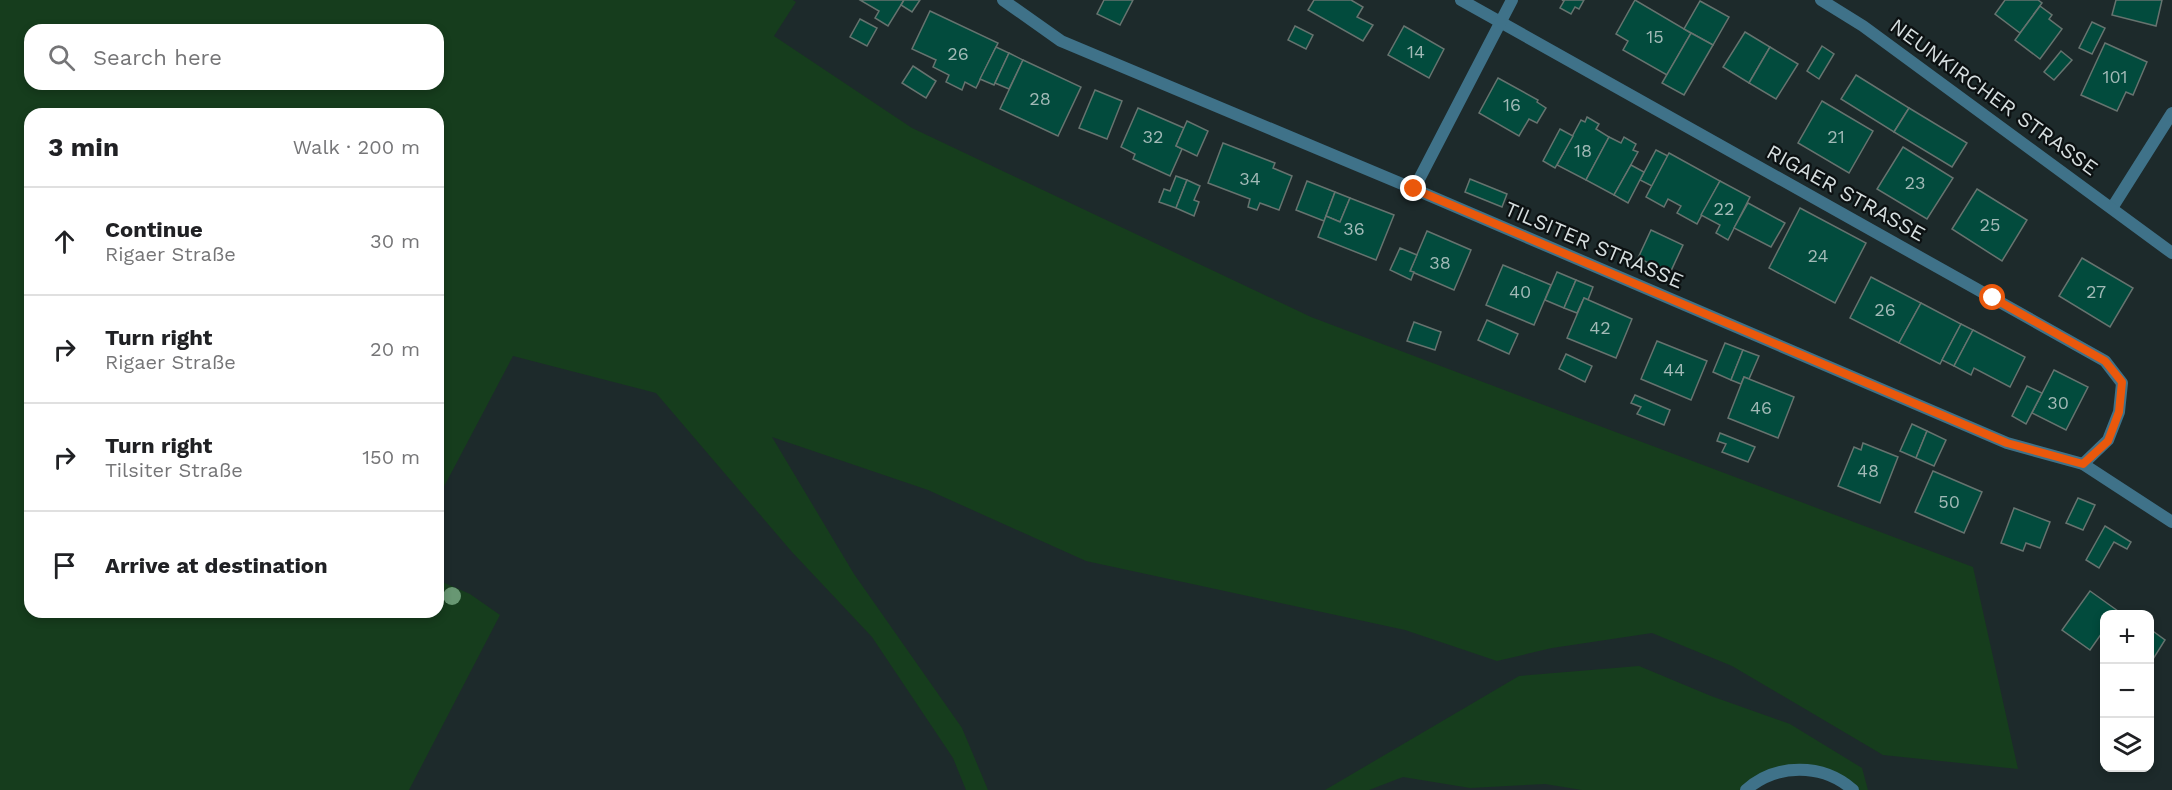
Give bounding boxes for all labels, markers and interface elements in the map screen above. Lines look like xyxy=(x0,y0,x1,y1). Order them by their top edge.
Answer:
street label: NEUNKIRCHER STRASSE xyxy=(1886,13,2103,180)
search box xyxy=(24,24,444,90)
house number: 15 xyxy=(1646,26,1664,47)
icon: search xyxy=(45,41,78,74)
house number: 14 xyxy=(1407,41,1425,62)
house number: 26 xyxy=(947,43,969,64)
text: Search here xyxy=(93,45,222,70)
house number: 101 xyxy=(2102,66,2128,87)
house number: 28 xyxy=(1029,88,1051,109)
house number: 16 xyxy=(1503,94,1521,115)
house number: 32 xyxy=(1143,126,1164,147)
house number: 21 xyxy=(1827,126,1845,147)
text: 3 min xyxy=(48,132,119,162)
text: Walk · 200 m xyxy=(293,135,420,159)
street label: RIGAER STRASSE xyxy=(1763,139,1930,246)
house number: 18 xyxy=(1574,140,1592,161)
house number: 34 xyxy=(1239,168,1261,189)
house number: 23 xyxy=(1905,172,1926,193)
route end xyxy=(1400,175,1426,201)
street label: TILSITER STRASSE xyxy=(1501,196,1687,294)
house number: 22 xyxy=(1714,198,1735,219)
house number: 25 xyxy=(1980,214,2000,235)
text: Continue xyxy=(105,217,203,242)
house number: 36 xyxy=(1343,218,1365,239)
icon: ahead xyxy=(48,225,81,258)
text: 30 m xyxy=(370,229,420,253)
text: Rigaer Straße xyxy=(105,242,236,266)
house number: 24 xyxy=(1808,245,1828,266)
house number: 38 xyxy=(1429,252,1451,273)
house number: 40 xyxy=(1509,281,1531,302)
house number: 27 xyxy=(2086,281,2106,302)
route start xyxy=(1979,284,2005,310)
house number: 26 xyxy=(1874,299,1896,320)
house number: 42 xyxy=(1589,317,1611,338)
text: Turn right xyxy=(105,325,212,350)
icon: right xyxy=(48,333,81,366)
text: 20 m xyxy=(370,337,420,361)
text: Rigaer Straße xyxy=(105,350,236,374)
house number: 44 xyxy=(1663,359,1685,380)
house number: 30 xyxy=(2047,392,2069,413)
house number: 46 xyxy=(1750,397,1772,418)
text: Turn right xyxy=(105,433,212,458)
icon: right xyxy=(48,441,81,474)
text: 150 m xyxy=(362,445,420,469)
text: Tilsiter Straße xyxy=(105,458,243,482)
house number: 48 xyxy=(1857,460,1879,481)
house number: 50 xyxy=(1938,491,1960,512)
icon: arrive xyxy=(48,549,81,582)
text: Arrive at destination xyxy=(105,553,328,578)
map controls xyxy=(2100,610,2154,772)
button: + xyxy=(2100,610,2154,664)
button: − xyxy=(2100,664,2154,718)
button: layers xyxy=(2100,718,2154,772)

